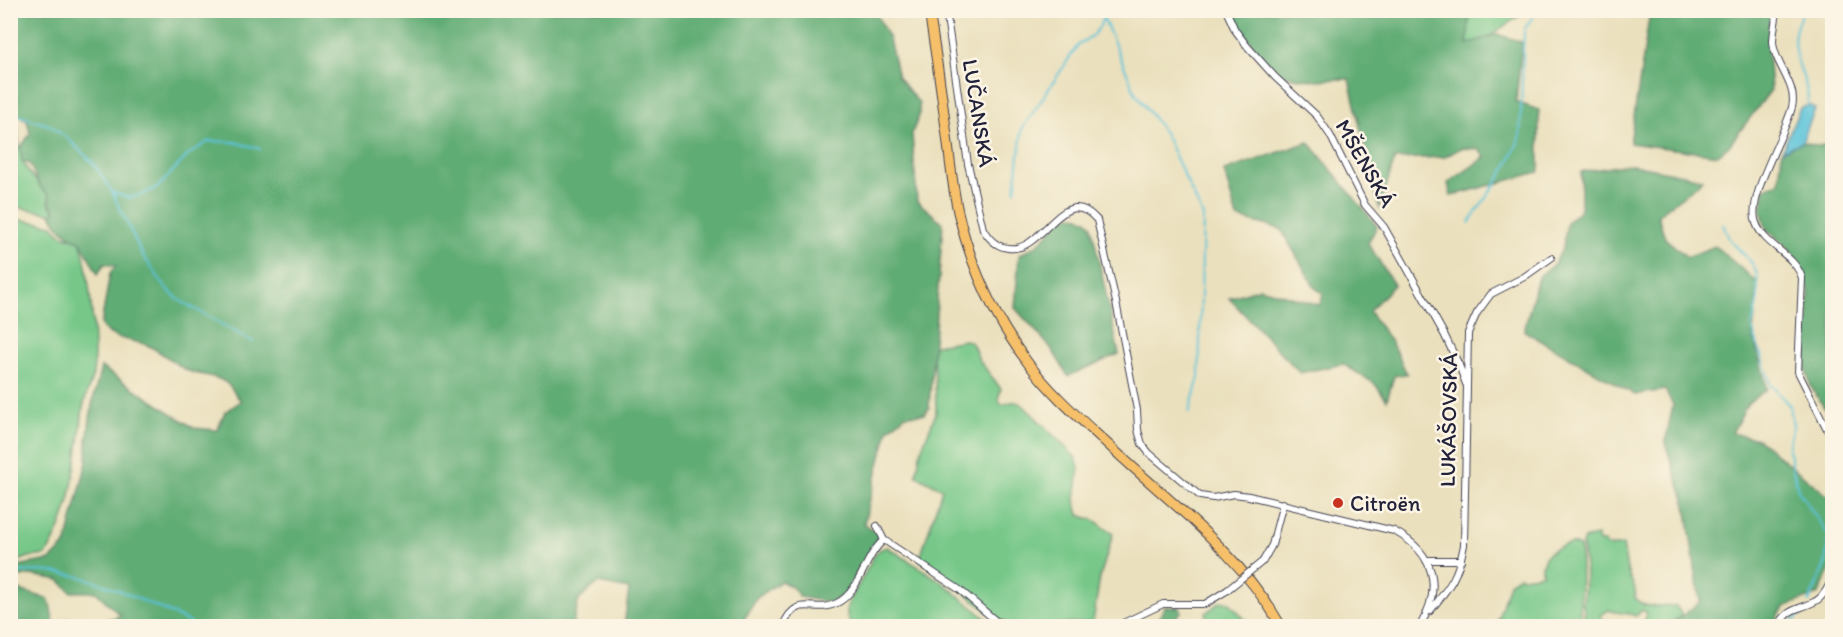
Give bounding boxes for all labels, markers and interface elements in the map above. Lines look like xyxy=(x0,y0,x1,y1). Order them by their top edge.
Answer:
street label: LUČANSKÁ xyxy=(957,57,1000,169)
street label: MŠENSKÁ xyxy=(1330,114,1402,212)
street label: LUKÁŠOVSKÁ xyxy=(1434,353,1463,487)
place label: Citroën xyxy=(1350,490,1421,517)
marker: Citroën xyxy=(1331,496,1345,510)

